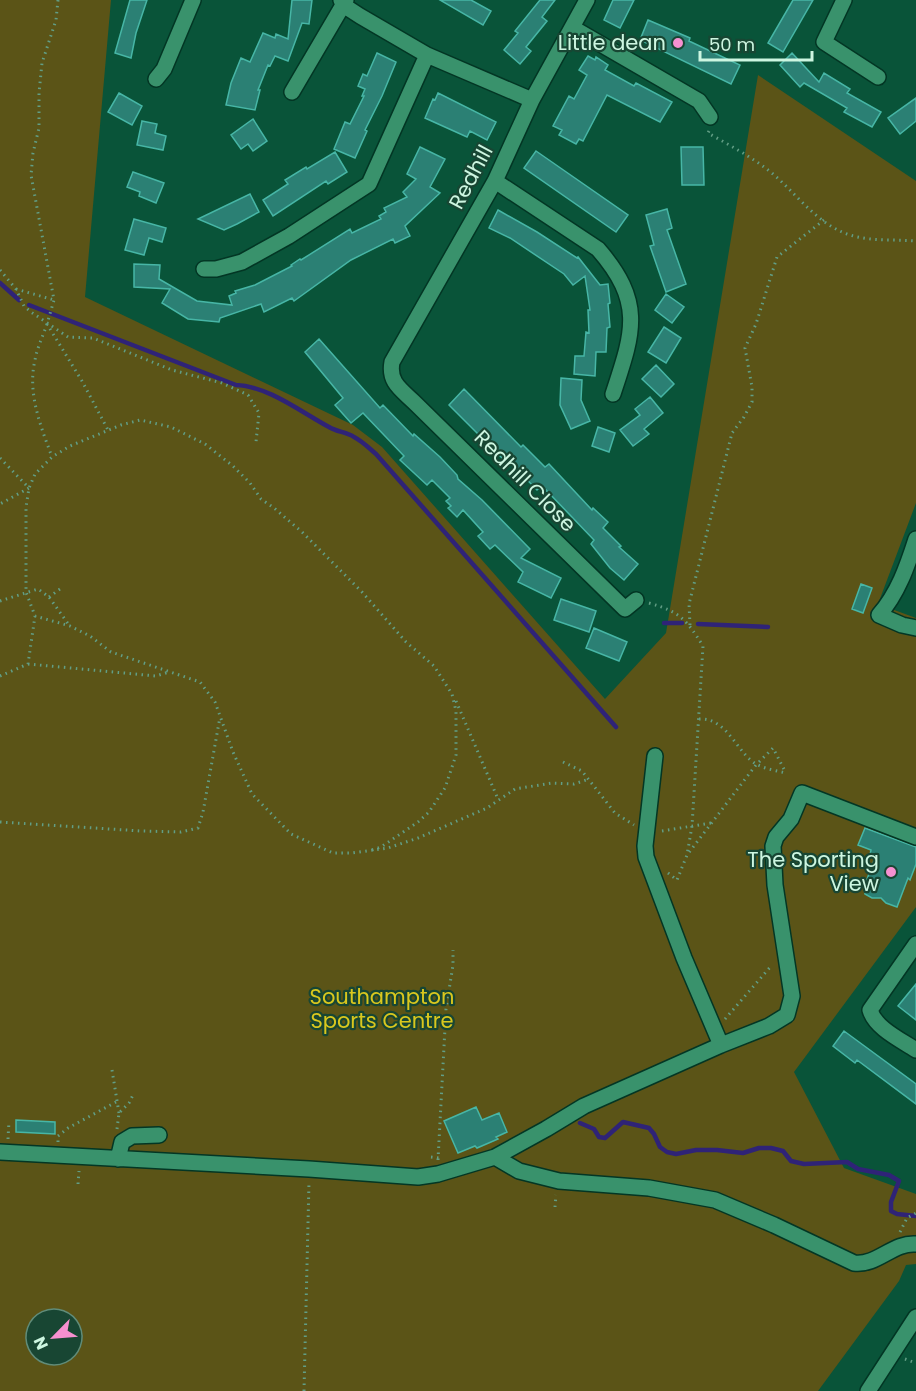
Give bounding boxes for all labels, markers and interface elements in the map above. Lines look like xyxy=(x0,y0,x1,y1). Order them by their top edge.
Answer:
scale bar xyxy=(700,24,812,62)
place label: Little dean xyxy=(558,28,666,57)
text: 50 m xyxy=(709,32,755,57)
marker: Little dean xyxy=(671,36,685,50)
street label: Redhill xyxy=(442,140,500,214)
street label: Redhill Close xyxy=(468,423,583,538)
place label: The Sporting View xyxy=(747,845,879,898)
marker: The Sporting View xyxy=(884,865,898,879)
park label: Southampton Sports Centre xyxy=(310,982,454,1035)
north arrow xyxy=(24,1307,84,1367)
text: N xyxy=(28,1333,54,1353)

